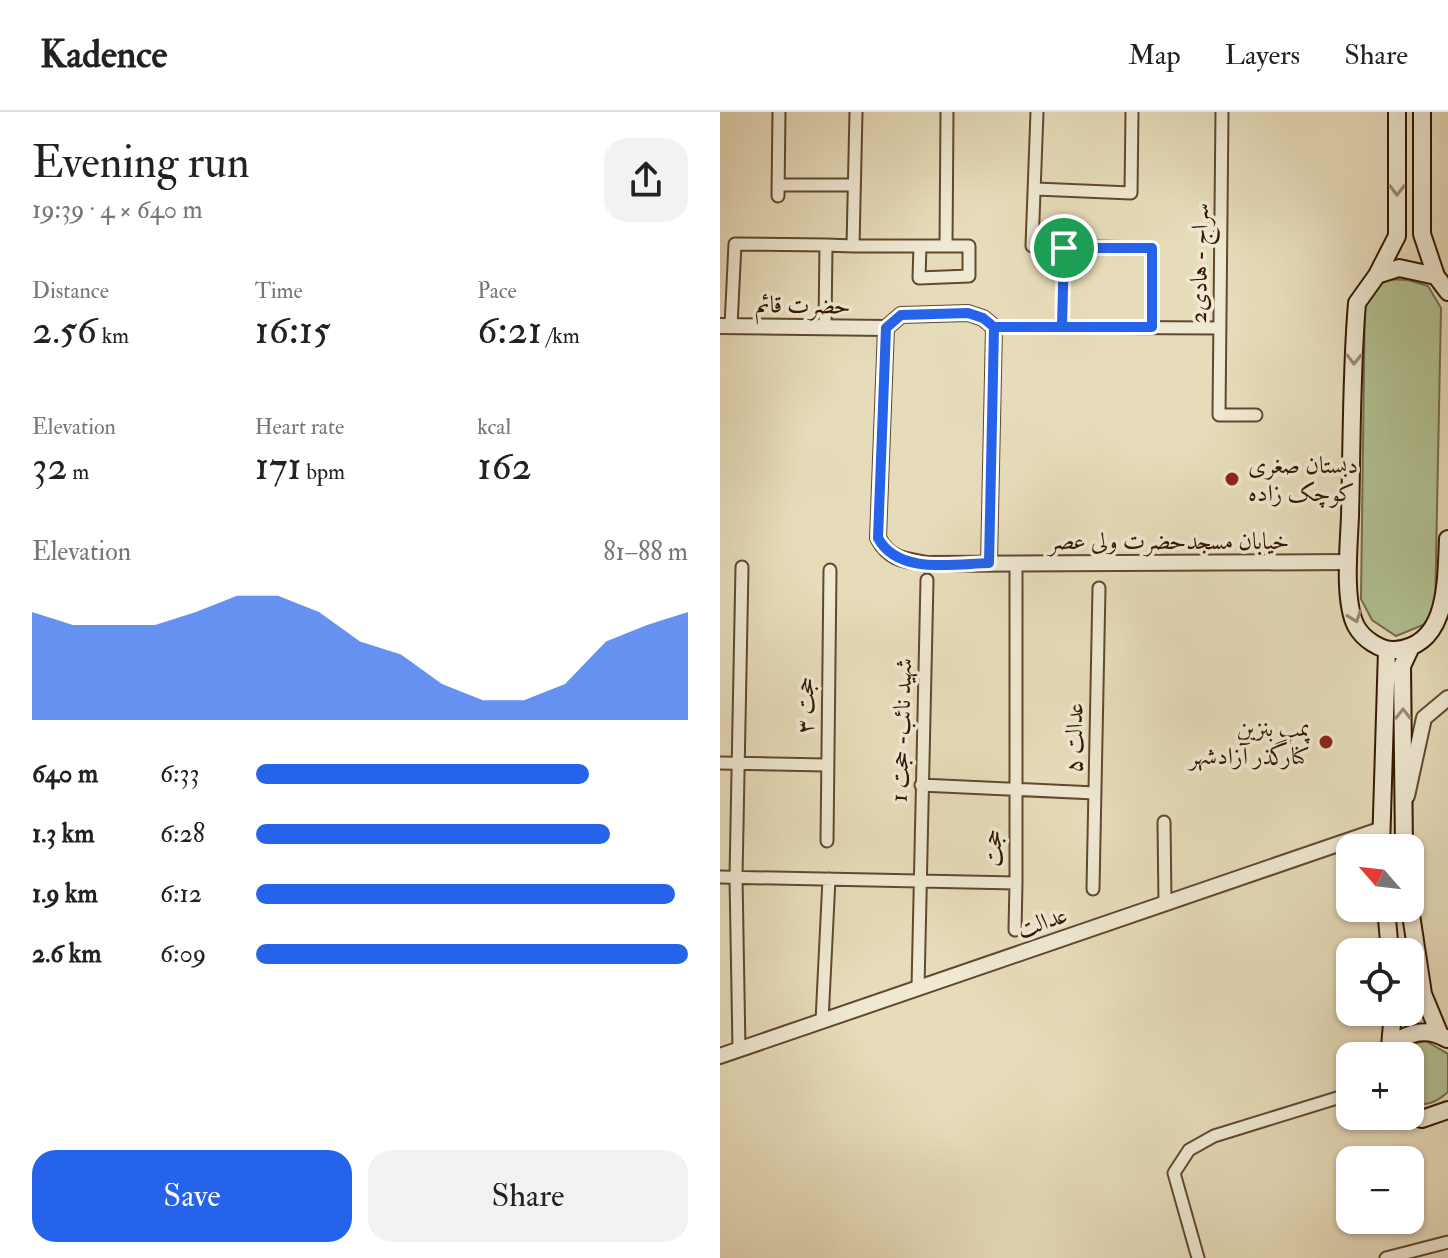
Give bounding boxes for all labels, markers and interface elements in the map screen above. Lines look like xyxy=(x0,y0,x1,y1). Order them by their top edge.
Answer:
text: Kadence xyxy=(40,31,167,79)
text: Map xyxy=(1128,38,1181,73)
text: Layers xyxy=(1225,38,1300,73)
text: Share xyxy=(1344,38,1408,73)
text: Evening run xyxy=(32,136,250,191)
button: share xyxy=(604,138,688,222)
one-way arrow xyxy=(1388,184,1406,197)
text: 19:39 · 4 × 640 m xyxy=(32,194,203,226)
street label: سراج - هادی2 xyxy=(1183,202,1221,324)
pin xyxy=(1030,214,1098,282)
icon: arrive xyxy=(1042,226,1086,270)
text: Distance xyxy=(32,277,109,305)
text: Time xyxy=(255,277,303,305)
text: Pace xyxy=(477,277,517,305)
street label: حضرت قائم xyxy=(755,289,851,327)
text: 2.56 xyxy=(32,305,97,356)
text: 16:15 xyxy=(255,305,331,356)
text: 6:21 xyxy=(477,305,542,356)
text: km xyxy=(97,322,129,350)
text: /km xyxy=(542,322,580,350)
one-way arrow xyxy=(1345,353,1362,366)
text: Elevation xyxy=(32,413,116,441)
text: Heart rate xyxy=(255,413,344,441)
text: kcal xyxy=(477,413,511,441)
text: 32 xyxy=(32,441,68,492)
text: 171 xyxy=(255,441,302,492)
text: 162 xyxy=(477,441,532,492)
place label: دبستان صغری کوچک زاده xyxy=(1248,450,1358,509)
text: m xyxy=(68,458,89,486)
text: bpm xyxy=(302,458,345,486)
marker: دبستان صغری کوچک زاده xyxy=(1223,470,1241,488)
street label: خیابان مسجدحضرت ولی عصر xyxy=(1046,526,1289,557)
text: Elevation xyxy=(32,536,131,568)
text: 81–88 m xyxy=(603,536,688,568)
one-way arrow xyxy=(1346,609,1362,623)
street label: شهید نائب- حجت 1 xyxy=(883,657,920,803)
street label: حجت ۳ xyxy=(790,676,821,734)
street label: عدالت ۵ xyxy=(1058,703,1091,773)
one-way arrow xyxy=(1394,707,1411,720)
place label: پمپ بنزین کنارگذر آزادشهر xyxy=(1187,713,1311,772)
marker: پمپ بنزین کنارگذر آزادشهر xyxy=(1317,733,1335,751)
text: 640 m xyxy=(32,758,98,790)
text: 6:33 xyxy=(160,758,200,790)
text: 1.3 km xyxy=(32,818,94,850)
text: 6:28 xyxy=(160,818,205,850)
street label: حجت xyxy=(978,829,1009,867)
north arrow xyxy=(1336,834,1424,922)
map controls xyxy=(1336,834,1424,1234)
text: 1.9 km xyxy=(32,878,98,910)
text: 6:12 xyxy=(160,878,202,910)
street label: عدالت xyxy=(1013,899,1071,945)
text: 2.6 km xyxy=(32,938,101,970)
text: 6:09 xyxy=(160,938,206,970)
button: locate xyxy=(1336,938,1424,1026)
button: + xyxy=(1336,1042,1424,1130)
button: − xyxy=(1336,1146,1424,1234)
button: Save xyxy=(32,1150,352,1242)
button: Share xyxy=(368,1150,688,1242)

